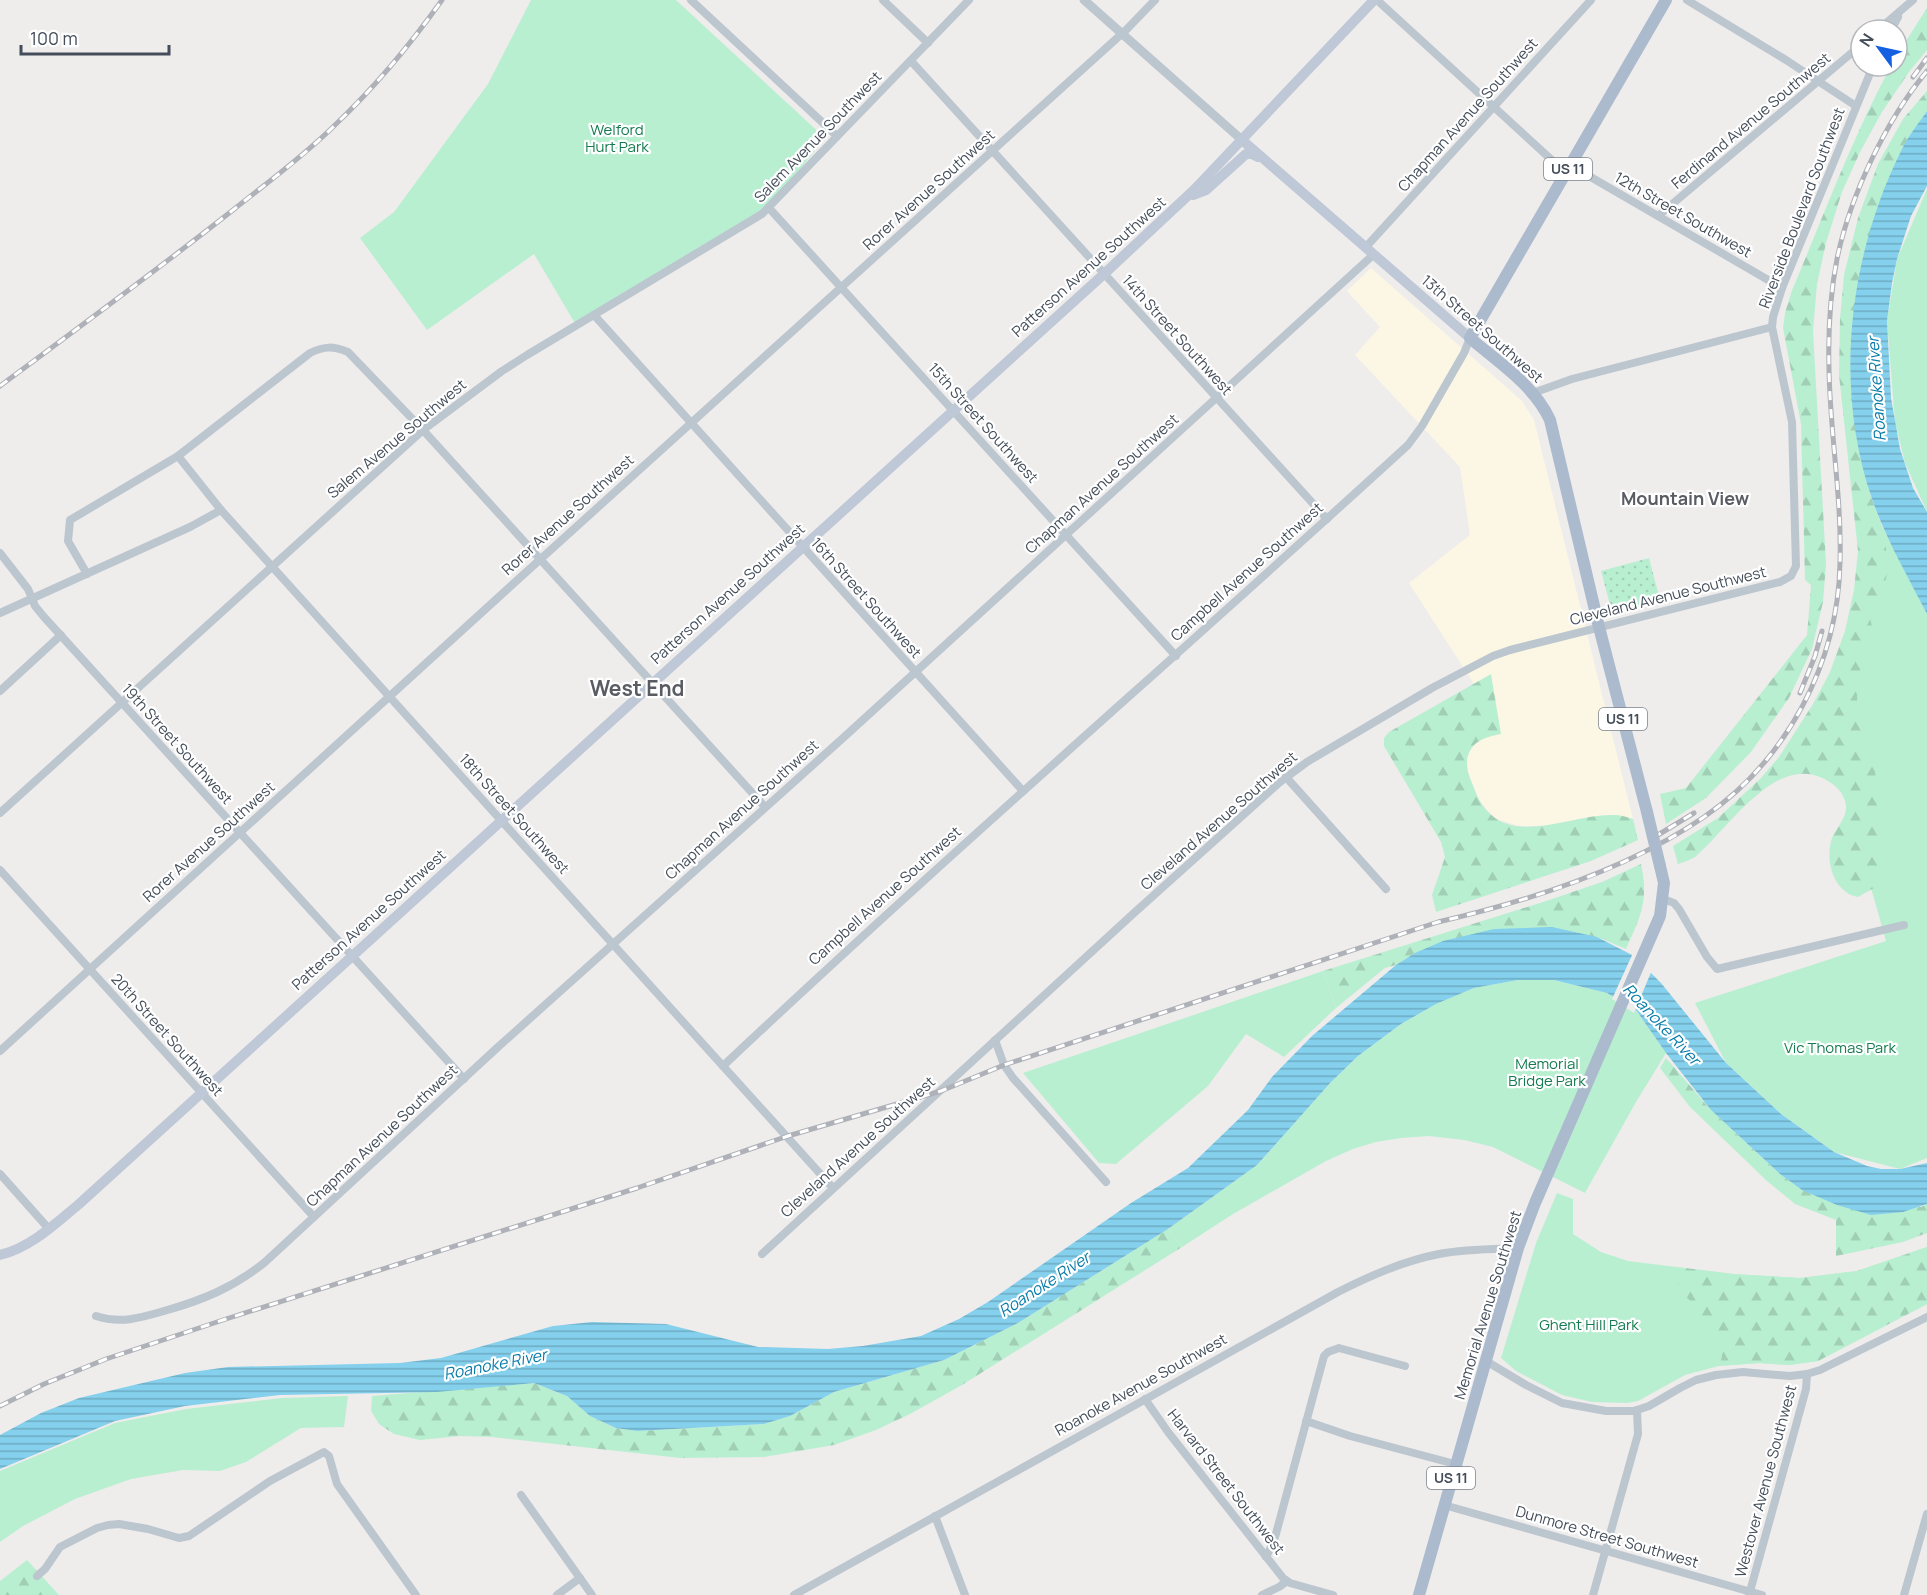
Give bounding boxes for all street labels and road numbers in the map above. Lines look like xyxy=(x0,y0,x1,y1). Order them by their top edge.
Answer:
street label: Chapman Avenue Southwest xyxy=(1393,33,1542,196)
street label: Ferdinand Avenue Southwest xyxy=(1667,48,1835,194)
street label: Salem Avenue Southwest xyxy=(749,66,886,207)
street label: Riverside Boulevard Southwest xyxy=(1753,104,1850,311)
street label: Rorer Avenue Southwest xyxy=(858,125,999,255)
road number: US 11 xyxy=(1544,158,1592,180)
street label: 12th Street Southwest xyxy=(1611,167,1756,262)
street label: Patterson Avenue Southwest xyxy=(1007,192,1170,342)
street label: 14th Street Southwest xyxy=(1118,270,1237,399)
street label: 13th Street Southwest xyxy=(1417,270,1548,387)
street label: 15th Street Southwest xyxy=(924,358,1043,487)
street label: Salem Avenue Southwest xyxy=(323,374,471,503)
street label: Chapman Avenue Southwest xyxy=(1020,409,1183,558)
street label: Rorer Avenue Southwest xyxy=(497,450,638,580)
street label: Campbell Avenue Southwest xyxy=(1166,497,1327,646)
street label: Patterson Avenue Southwest xyxy=(646,519,809,669)
street label: 16th Street Southwest xyxy=(806,533,926,663)
street label: Cleveland Avenue Southwest xyxy=(1568,561,1768,630)
street label: 19th Street Southwest xyxy=(117,679,237,809)
road number: US 11 xyxy=(1599,708,1647,730)
street label: Chapman Avenue Southwest xyxy=(660,735,823,884)
street label: Cleveland Avenue Southwest xyxy=(1136,747,1302,895)
street label: 18th Street Southwest xyxy=(455,749,574,878)
street label: Rorer Avenue Southwest xyxy=(138,777,279,907)
street label: Campbell Avenue Southwest xyxy=(804,821,965,970)
street label: Patterson Avenue Southwest xyxy=(287,845,450,995)
street label: 20th Street Southwest xyxy=(107,969,228,1101)
street label: Chapman Avenue Southwest xyxy=(301,1060,462,1212)
street label: Cleveland Avenue Southwest xyxy=(776,1071,940,1222)
street label: Memorial Avenue Southwest xyxy=(1449,1208,1526,1402)
street label: Roanoke Avenue Southwest xyxy=(1051,1328,1231,1441)
street label: Westover Avenue Southwest xyxy=(1730,1382,1801,1580)
street label: Harvard Street Southwest xyxy=(1163,1404,1290,1559)
road number: US 11 xyxy=(1427,1467,1475,1489)
street label: Dunmore Street Southwest xyxy=(1513,1500,1701,1573)

